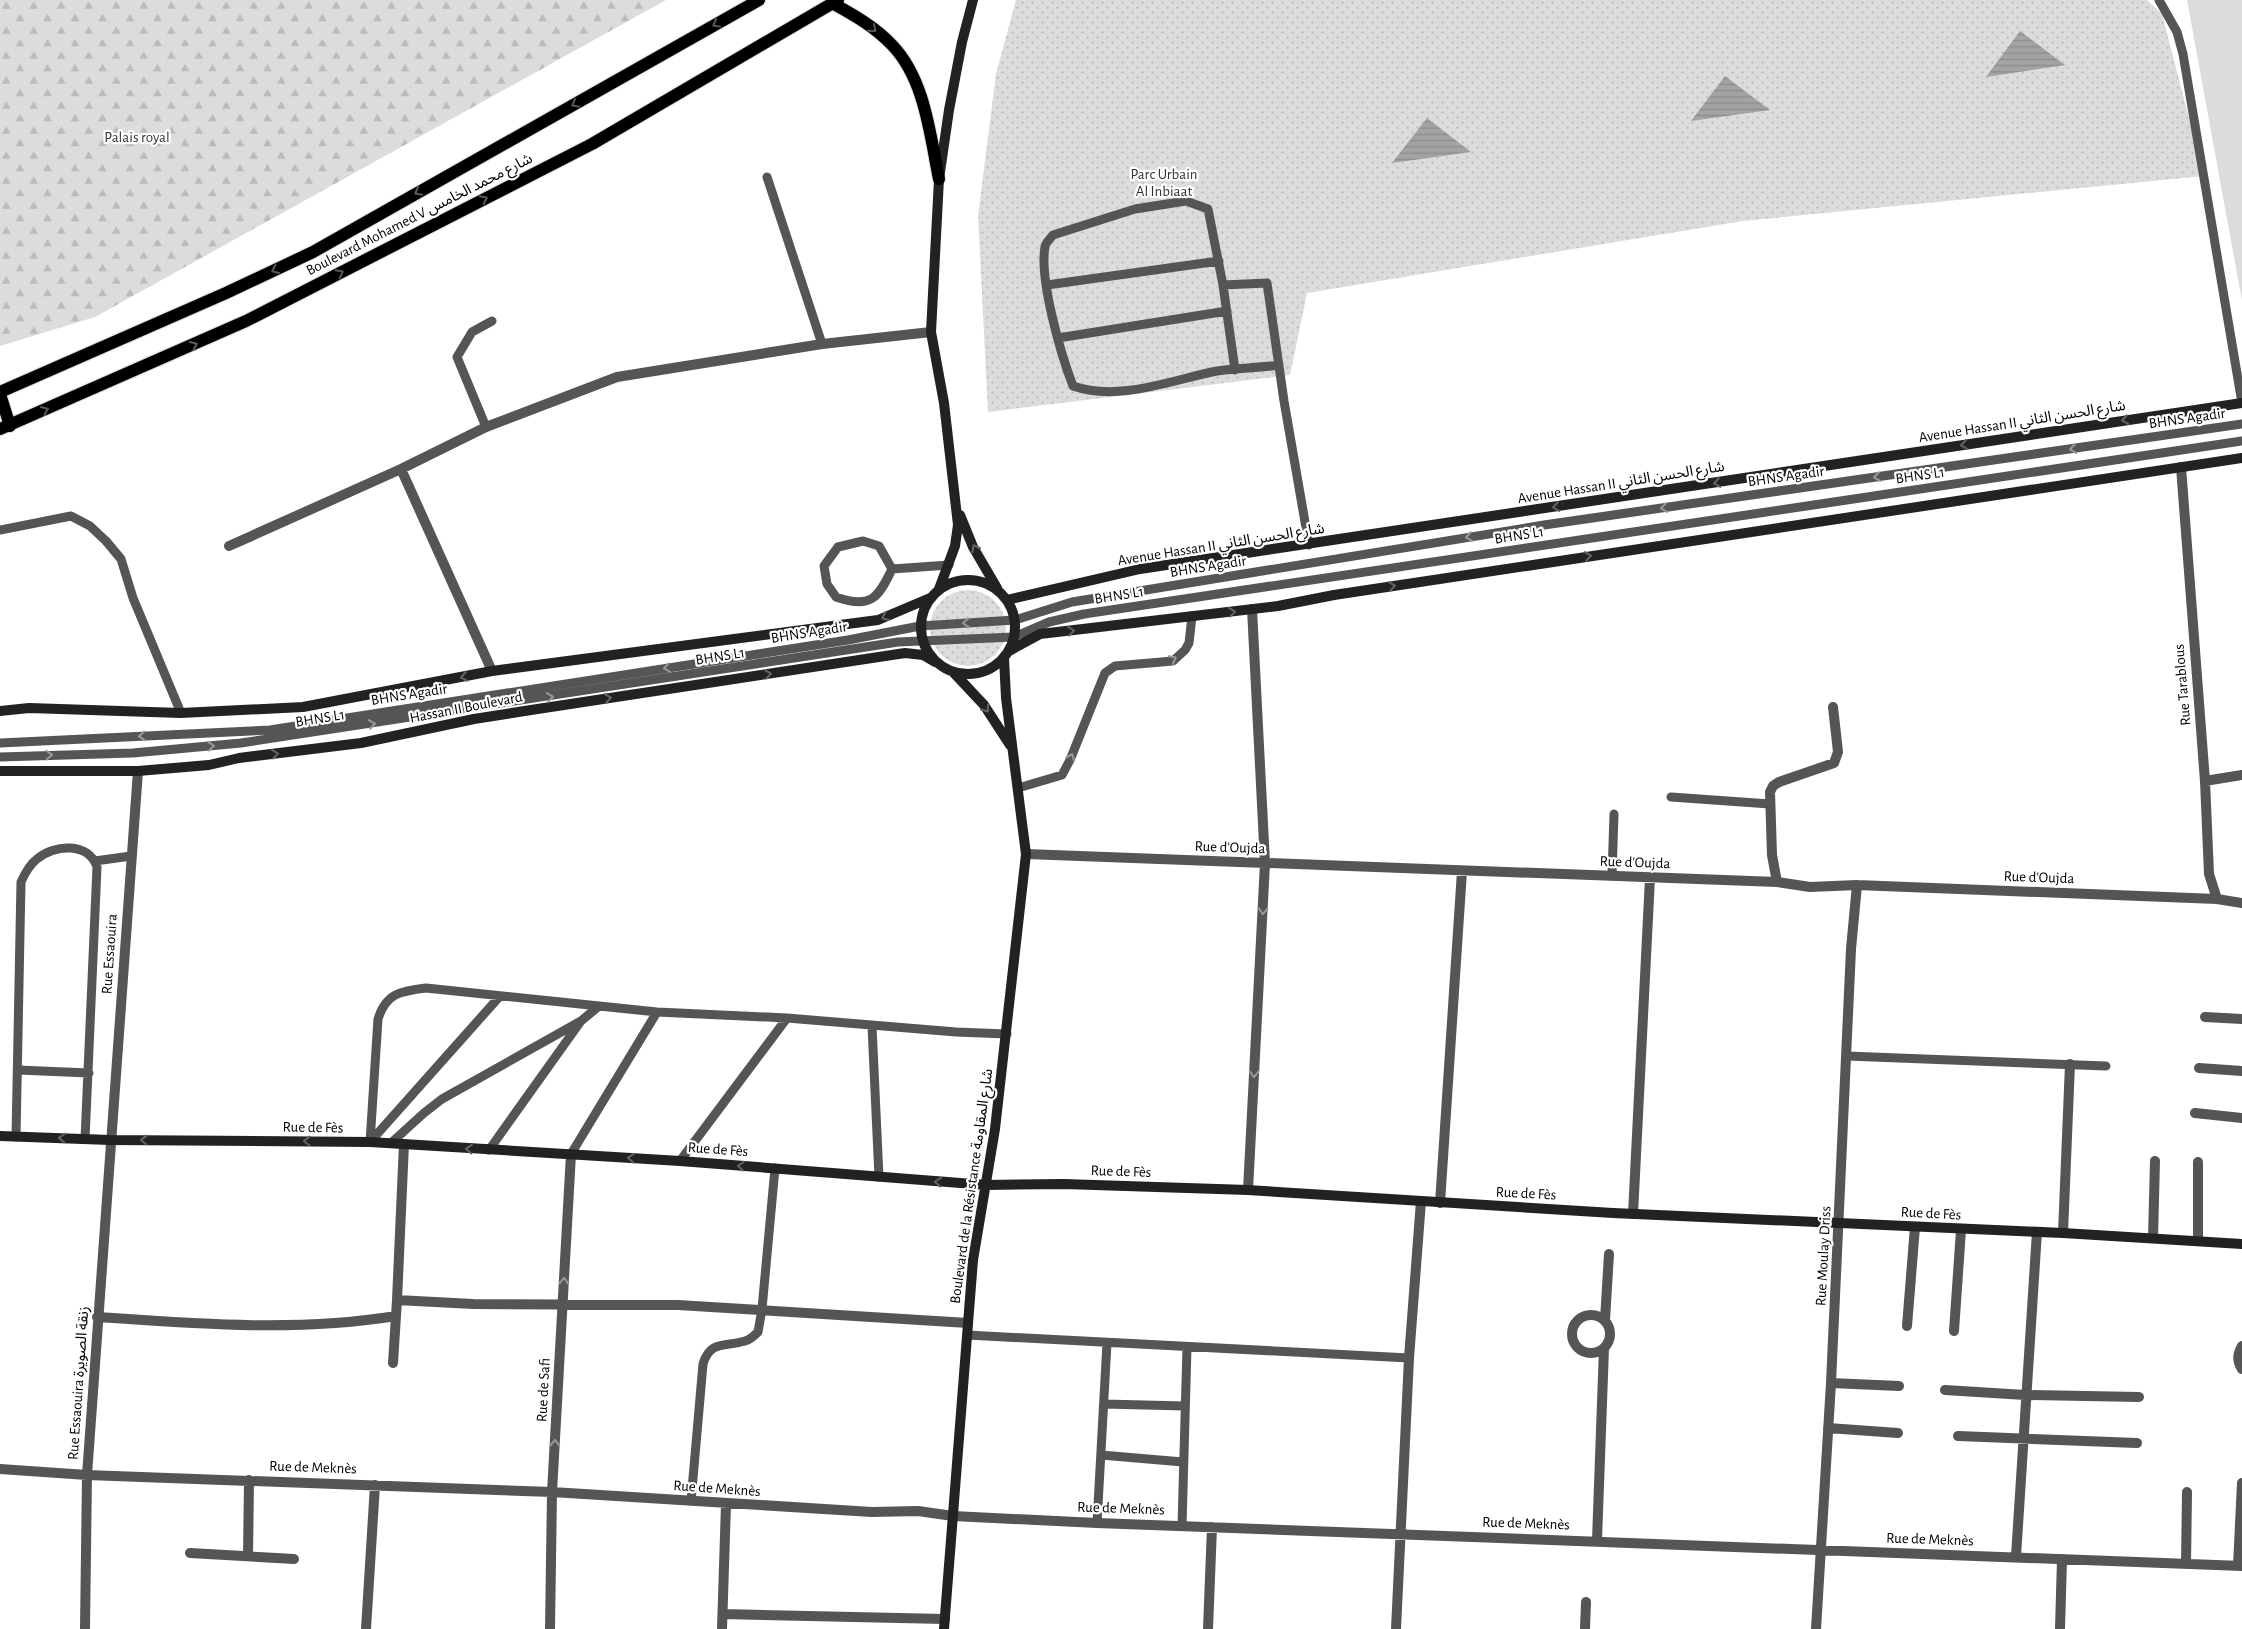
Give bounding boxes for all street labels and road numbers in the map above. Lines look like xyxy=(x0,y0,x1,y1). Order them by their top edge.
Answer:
street label: Boulevard Mohamed V شارع محمد الخامس xyxy=(304,151,537,282)
street label: Avenue Hassan II شارع الحسن الثاني xyxy=(1918,398,2127,449)
street label: BHNS Agadir xyxy=(2148,406,2226,431)
street label: Avenue Hassan II شارع الحسن الثاني xyxy=(1517,459,1726,510)
street label: BHNS Agadir xyxy=(1747,464,1825,489)
street label: BHNS L1 xyxy=(1895,465,1946,486)
street label: Avenue Hassan II شارع الحسن الثاني xyxy=(1117,521,1326,572)
street label: BHNS L1 xyxy=(1493,524,1545,547)
street label: BHNS Agadir xyxy=(1169,553,1247,580)
street label: BHNS L1 xyxy=(1093,584,1145,607)
street label: BHNS Agadir xyxy=(770,619,848,646)
street label: Rue Tarablous xyxy=(2171,644,2194,726)
street label: BHNS L1 xyxy=(694,645,746,668)
street label: BHNS Agadir xyxy=(370,681,448,708)
street label: Hassan II Boulevard xyxy=(408,689,524,726)
street label: BHNS L1 xyxy=(294,707,346,730)
street label: Rue d'Oujda xyxy=(1194,839,1266,856)
street label: Rue d'Oujda xyxy=(1599,854,1671,871)
street label: Rue d'Oujda xyxy=(2003,869,2075,886)
street label: Rue Essaouira xyxy=(99,913,120,995)
street label: Boulevard de la Résistance شارع المقاومة xyxy=(948,1067,999,1305)
street label: Rue de Fès xyxy=(283,1119,343,1136)
street label: Rue de Fès xyxy=(687,1140,749,1159)
street label: Rue de Fès xyxy=(1090,1163,1152,1180)
street label: Rue de Fès xyxy=(1495,1184,1557,1203)
street label: Rue de Fès xyxy=(1900,1204,1962,1223)
street label: Rue Moulay Driss xyxy=(1813,1206,1834,1306)
street label: Rue Essaouira زنقة الصويرة xyxy=(66,1306,92,1460)
street label: Rue de Safi xyxy=(534,1358,553,1422)
street label: Rue de Meknès xyxy=(269,1458,357,1477)
street label: Rue de Meknès xyxy=(673,1478,761,1499)
street label: Rue de Meknès xyxy=(1077,1499,1165,1518)
street label: Rue de Meknès xyxy=(1482,1514,1570,1533)
street label: Rue de Meknès xyxy=(1886,1530,1974,1549)

